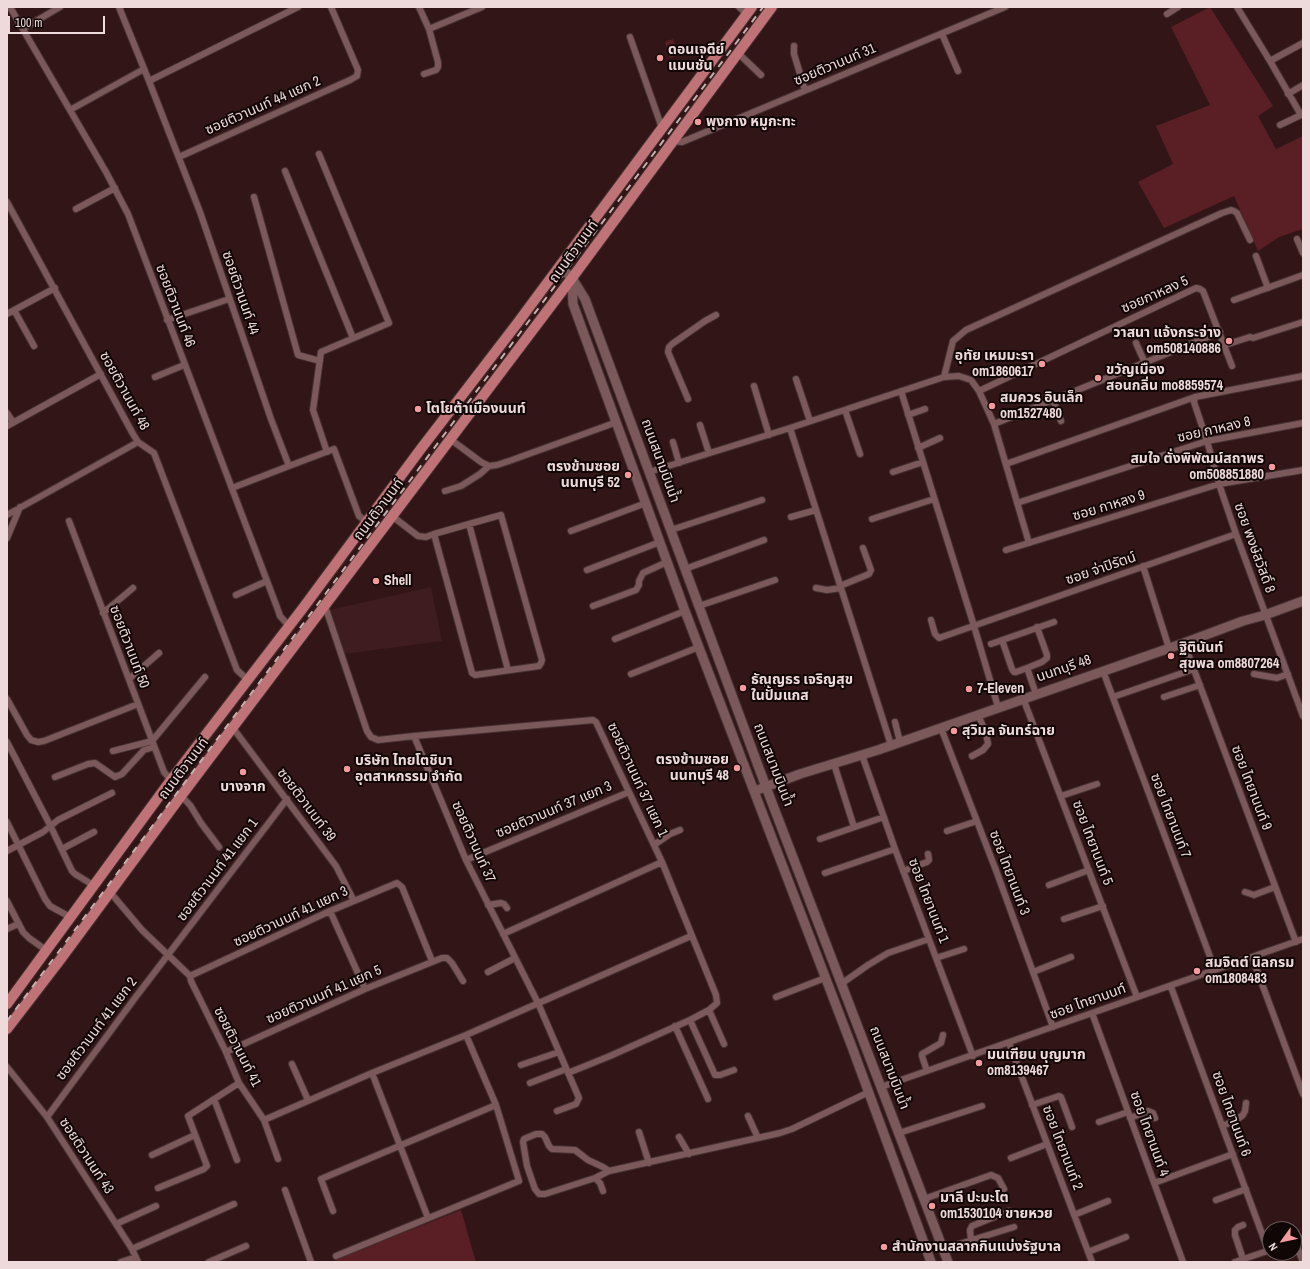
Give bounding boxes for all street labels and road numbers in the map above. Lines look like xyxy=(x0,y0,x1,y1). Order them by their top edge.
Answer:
street label: ซอยติวานนท์ 31 xyxy=(792,40,878,90)
street label: ซอยติวานนท์ 44 แยก 2 xyxy=(203,73,323,139)
street label: ถนนติวานนท์ xyxy=(546,218,602,286)
street label: ซอยติวานนท์ 44 xyxy=(218,249,262,337)
street label: ซอยติวานนท์ 46 xyxy=(152,262,198,350)
street label: ซอยกาหลง 5 xyxy=(1119,273,1191,317)
street label: ซอยติวานนท์ 48 xyxy=(96,349,152,433)
street label: ซอย กาหลง 8 xyxy=(1176,413,1252,447)
street label: ถนนสนามบินน้ำ xyxy=(637,417,683,505)
street label: ถนนติวานนท์ xyxy=(350,476,408,544)
street label: ซอย กาหลง 9 xyxy=(1071,487,1147,525)
street label: ซอย พงษ์สวัสดิ์ 8 xyxy=(1230,501,1278,595)
street label: ซอย จ่าปิรัตน์ xyxy=(1064,549,1138,589)
street label: ซอยติวานนท์ 50 xyxy=(106,603,152,691)
street label: นนทบุรี 48 xyxy=(1034,652,1094,686)
street label: ซอยติวานนท์ 37 แยก 1 xyxy=(603,720,671,840)
street label: ถนนสนามบินน้ำ xyxy=(749,721,797,809)
street label: ถนนติวานนท์ xyxy=(155,735,213,803)
street label: ซอย ไทยานนท์ 9 xyxy=(1227,743,1275,833)
street label: ซอยติวานนท์ 39 xyxy=(273,765,339,845)
street label: ซอย ไทยานนท์ 7 xyxy=(1146,771,1194,861)
street label: ซอยติวานนท์ 37 แยก 3 xyxy=(494,778,614,842)
street label: ซอย ไทยานนท์ 5 xyxy=(1068,798,1116,888)
street label: ซอยติวานนท์ 37 xyxy=(448,799,498,885)
street label: ซอยติวานนท์ 41 แยก 1 xyxy=(174,815,262,925)
street label: ซอย ไทยานนท์ 3 xyxy=(985,828,1033,918)
street label: ซอย ไทยานนท์ 1 xyxy=(904,856,952,946)
street label: ซอยติวานนท์ 41 แยก 3 xyxy=(231,883,351,951)
street label: ซอยติวานนท์ 41 แยก 5 xyxy=(264,962,384,1028)
street label: ซอยติวานนท์ 41 แยก 2 xyxy=(53,974,141,1084)
street label: ซอย ไทยานนท์ xyxy=(1048,980,1128,1024)
street label: ซอยติวานนท์ 41 xyxy=(210,1004,264,1090)
street label: ถนนสนามบินน้ำ xyxy=(865,1024,913,1112)
street label: ซอย ไทยานนท์ 6 xyxy=(1208,1069,1254,1159)
street label: ซอย ไทยานนท์ 4 xyxy=(1126,1089,1172,1179)
street label: ซอย ไทยานนท์ 2 xyxy=(1038,1103,1086,1193)
street label: ซอยติวานนท์ 43 xyxy=(55,1115,117,1197)

